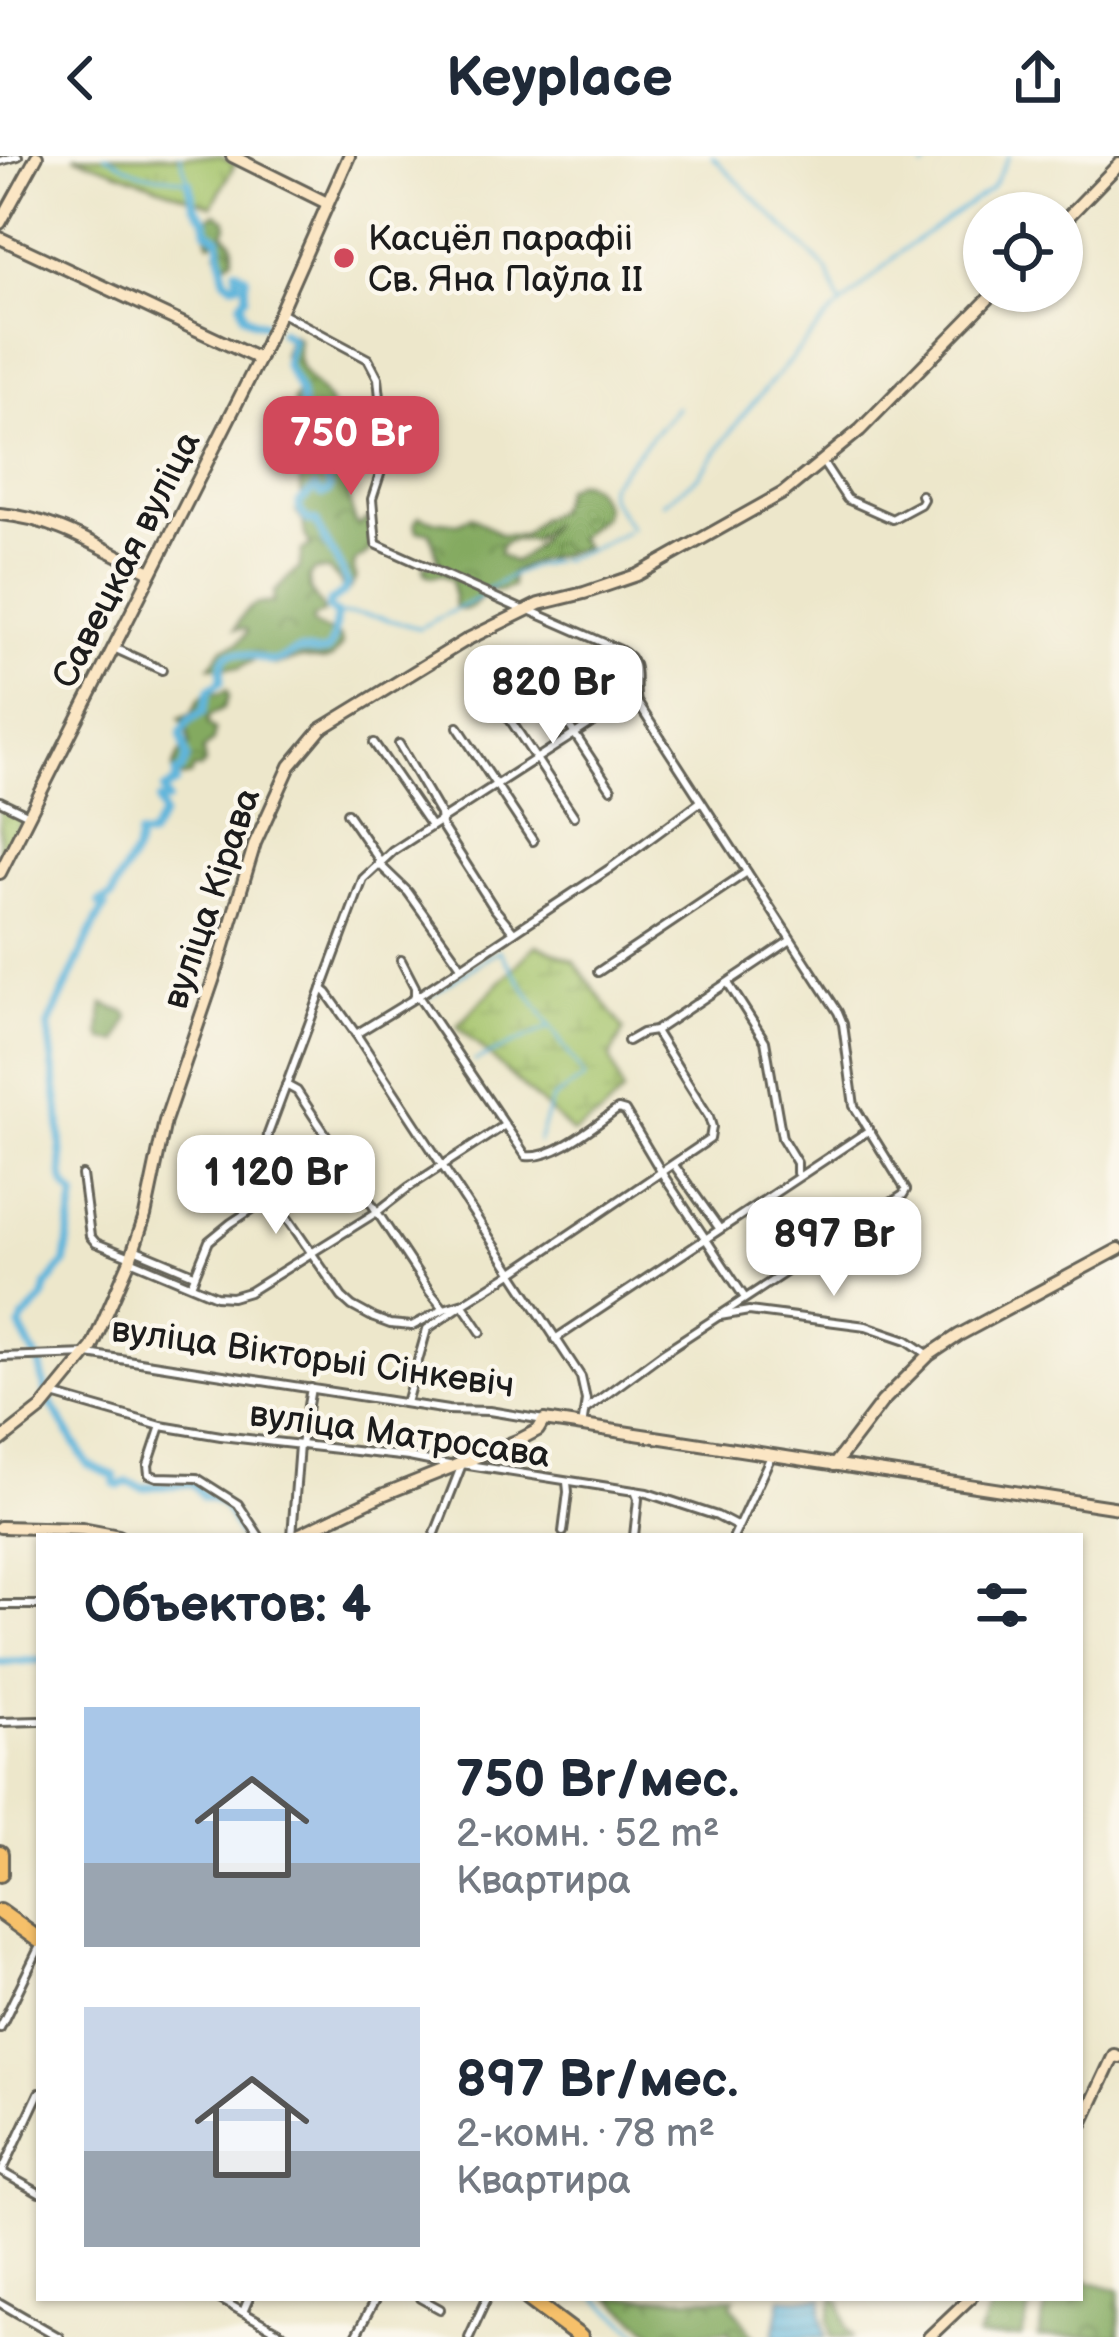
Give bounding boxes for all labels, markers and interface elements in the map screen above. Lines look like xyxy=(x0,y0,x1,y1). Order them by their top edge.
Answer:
icon: back xyxy=(48,45,114,111)
icon: share xyxy=(1005,45,1071,111)
text: Keyplace xyxy=(446,46,673,111)
map controls xyxy=(963,192,1083,312)
button: locate xyxy=(963,192,1083,312)
place label: Касцёл парафіі Св. Яна Паўла II xyxy=(368,218,643,302)
marker: Касцёл парафіі Св. Яна Паўла II xyxy=(331,245,357,271)
pin: 750 Br xyxy=(253,396,449,498)
text: 750 Br xyxy=(290,411,412,458)
street label: Савецкая вуліца xyxy=(44,425,211,696)
pin: 820 Br xyxy=(455,645,651,747)
text: 820 Br xyxy=(491,660,615,707)
street label: вуліца Кірава xyxy=(154,783,270,1015)
pin: 1 120 Br xyxy=(152,1135,400,1237)
text: 1 120 Br xyxy=(204,1150,348,1197)
pin: 897 Br xyxy=(736,1197,932,1299)
text: 897 Br xyxy=(773,1212,895,1259)
street label: вуліца Вікторыі Сінкевіч xyxy=(108,1309,517,1408)
street label: вуліца Матросава xyxy=(247,1393,553,1478)
icon: filters xyxy=(969,1572,1035,1638)
text: Объектов: 4 xyxy=(84,1575,371,1636)
text: 750 Br/мес. xyxy=(456,1750,739,1811)
icon: home xyxy=(180,1755,324,1899)
text: 2-комн. · 52 m² xyxy=(456,1811,720,1858)
text: Квартира xyxy=(456,1858,631,1905)
text: 897 Br/мес. xyxy=(456,2050,739,2111)
icon: home xyxy=(180,2055,324,2199)
text: 2-комн. · 78 m² xyxy=(456,2111,715,2158)
text: Квартира xyxy=(456,2158,631,2205)

